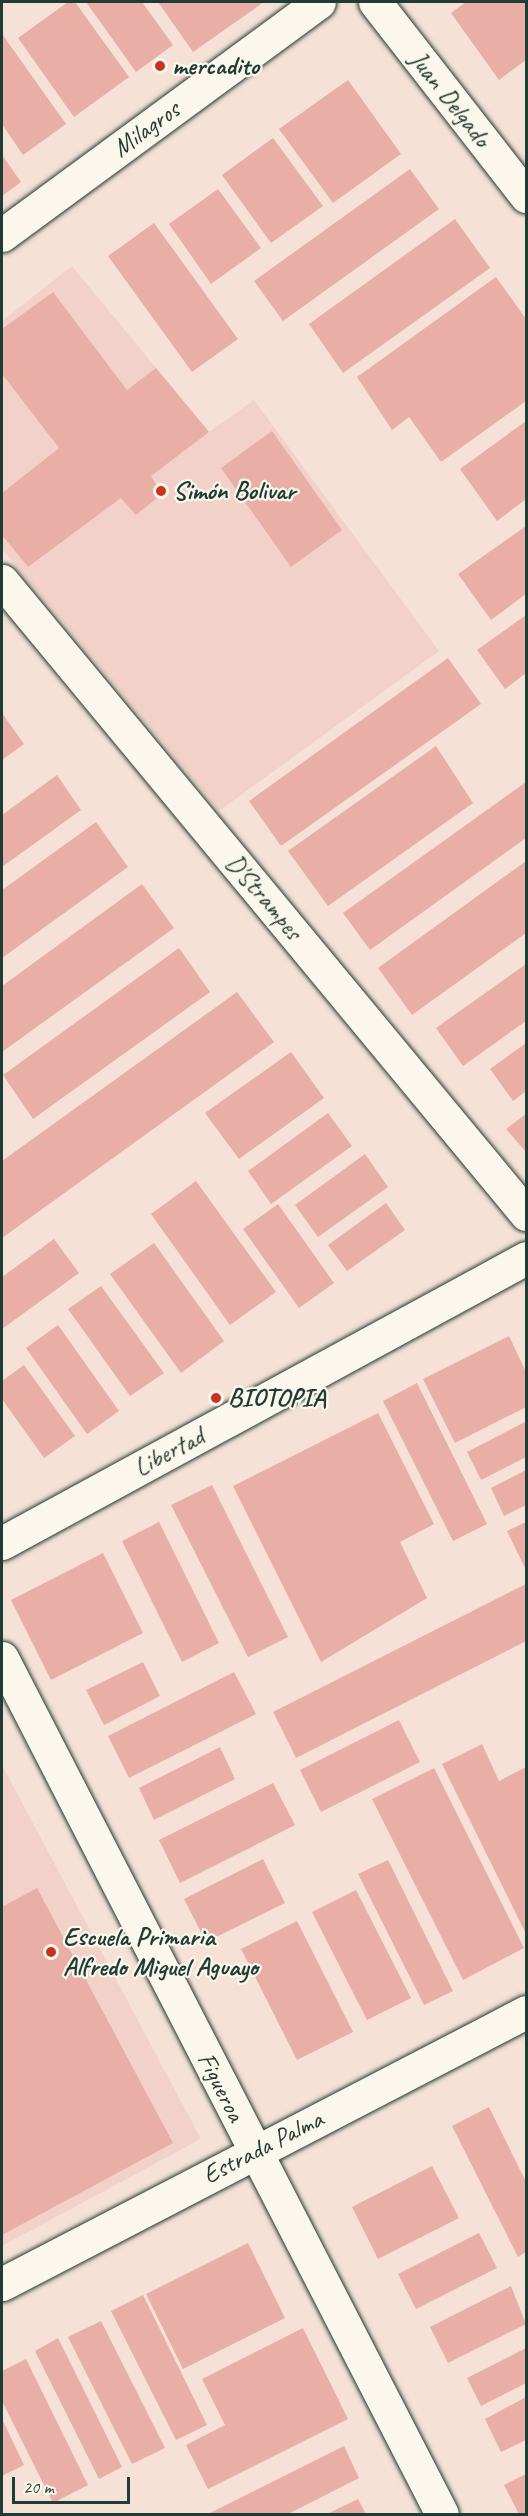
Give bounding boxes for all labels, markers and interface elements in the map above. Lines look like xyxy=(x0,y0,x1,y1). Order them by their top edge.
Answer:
street label: Juan Delgado xyxy=(403,45,497,153)
place label: mercadito xyxy=(172,50,259,82)
marker: mercadito xyxy=(153,59,167,73)
street label: Milagros xyxy=(106,94,186,164)
place label: Simón Bolivar xyxy=(173,475,295,507)
marker: Simón Bolivar xyxy=(154,484,168,498)
street label: D'Strampes xyxy=(219,848,309,946)
place label: BIOTOPIA xyxy=(228,1382,325,1414)
marker: BIOTOPIA xyxy=(209,1391,223,1405)
street label: Libertad xyxy=(129,1421,209,1483)
place label: Escuela Primaria Alfredo Miguel Aguayo xyxy=(63,1921,257,1982)
marker: Escuela Primaria Alfredo Miguel Aguayo xyxy=(44,1945,58,1959)
street label: Figueroa xyxy=(190,2047,252,2127)
street label: Estrada Palma xyxy=(197,2103,329,2191)
scale bar xyxy=(15,2465,134,2503)
text: 20 m xyxy=(23,2476,54,2498)

